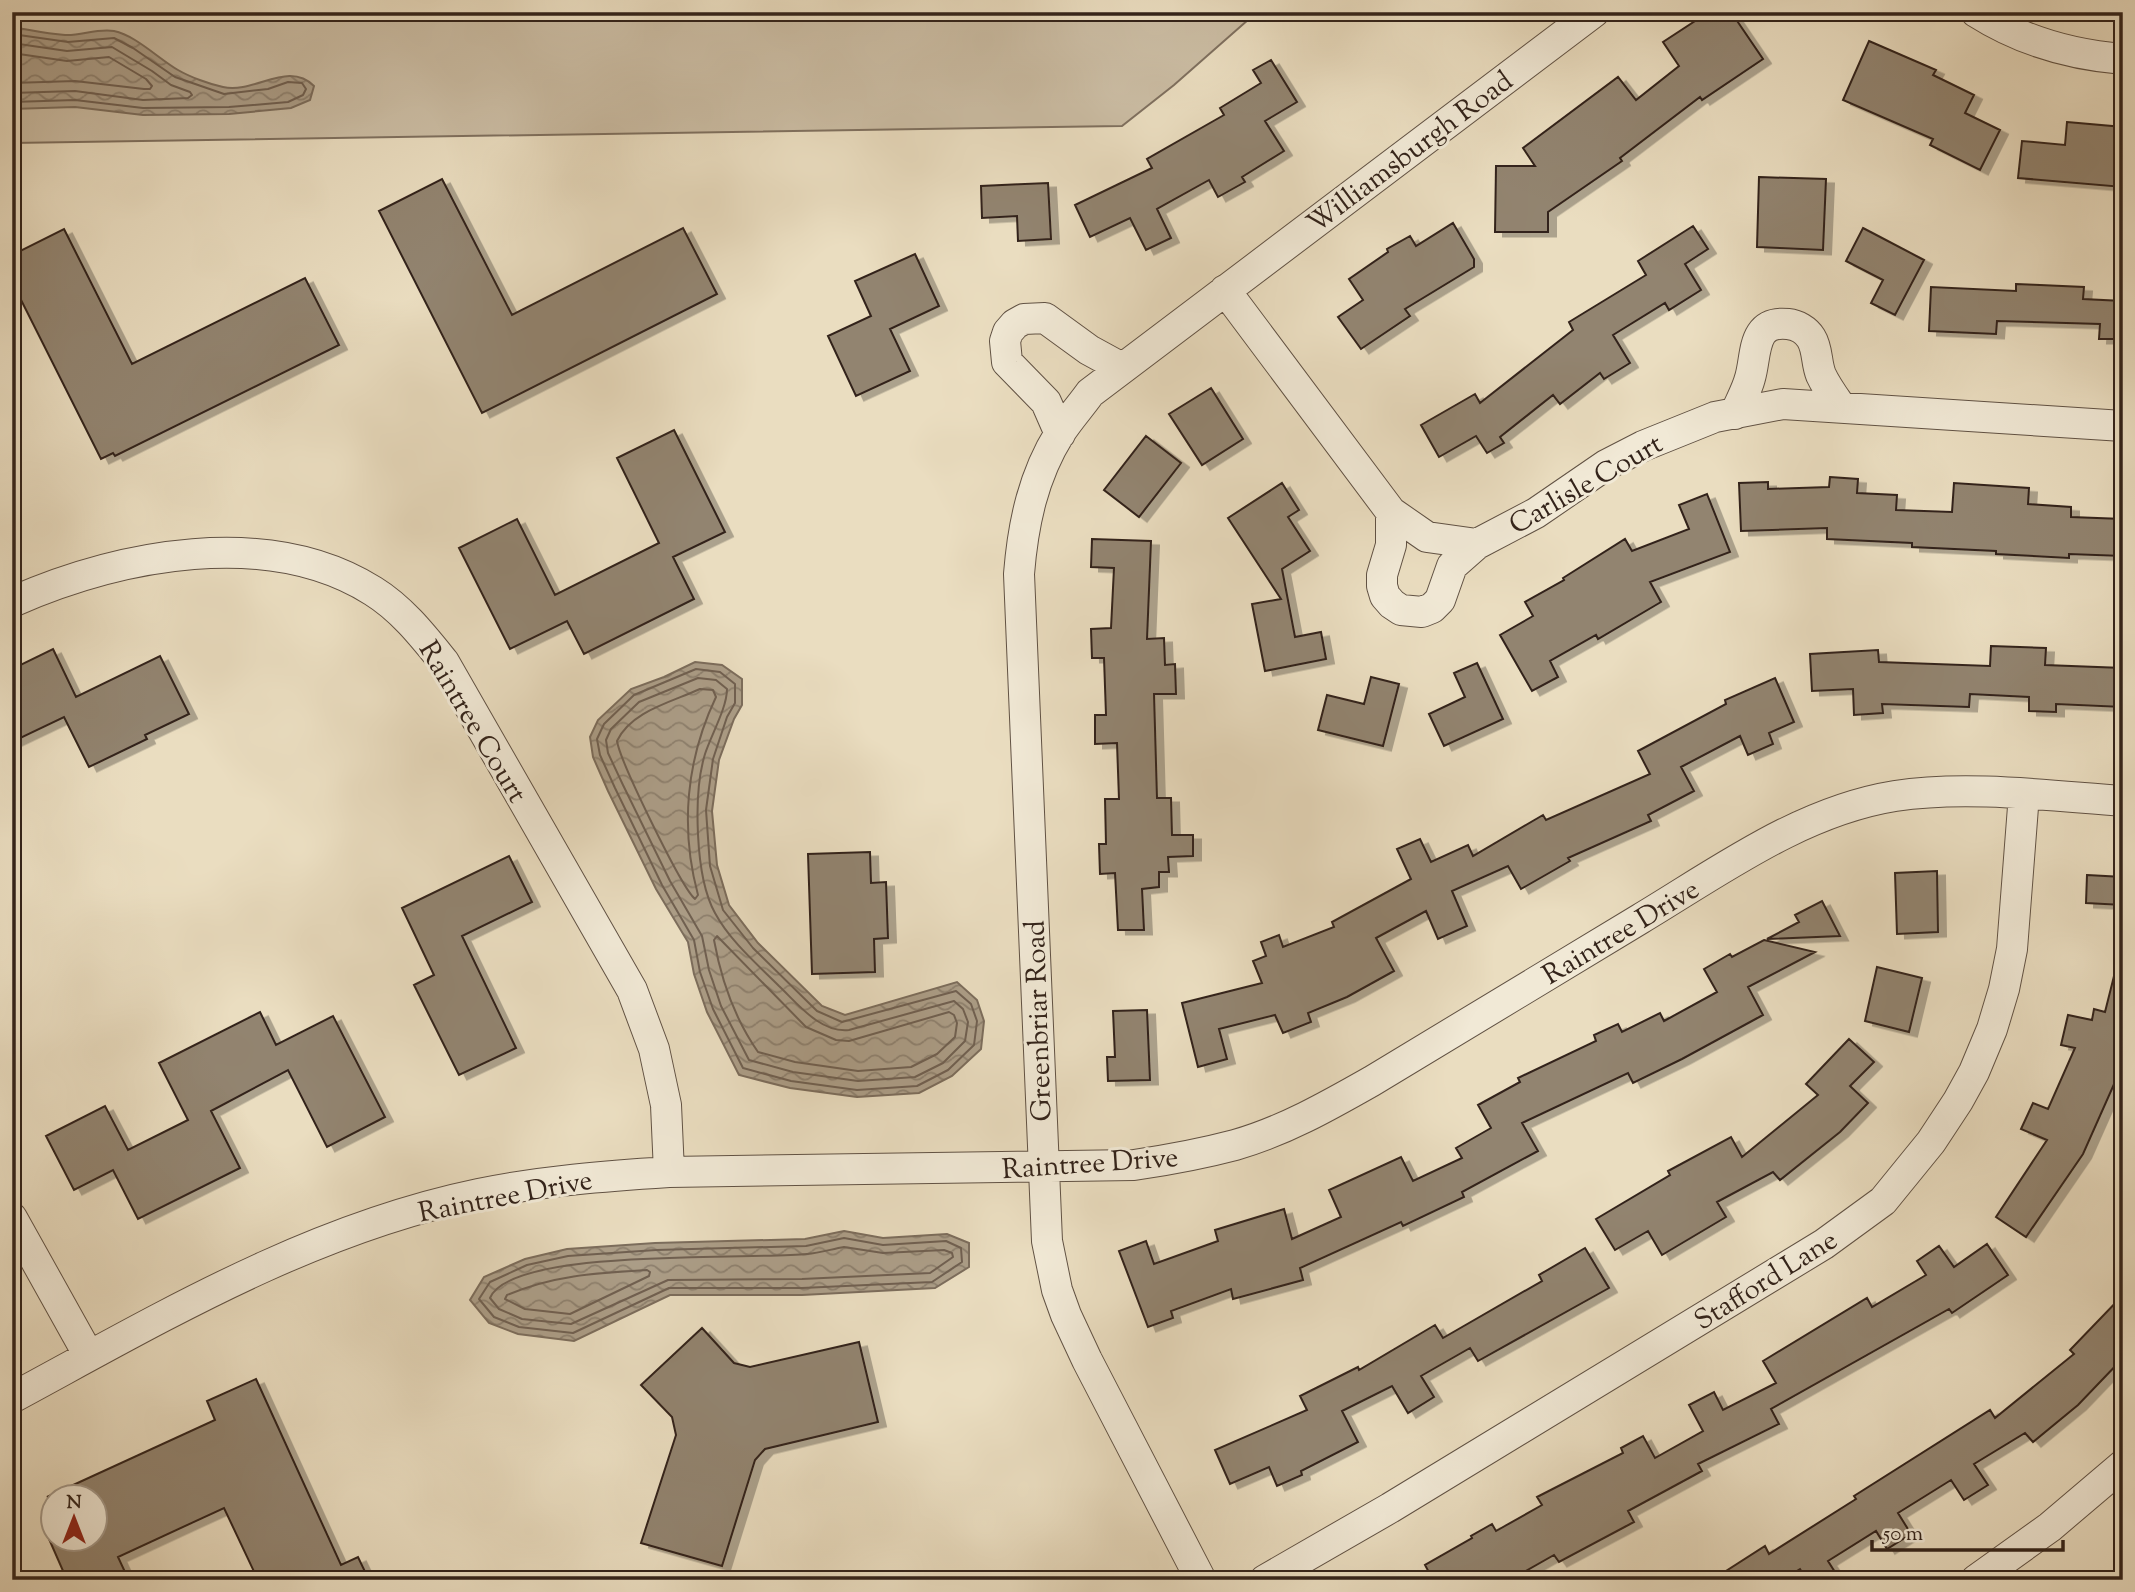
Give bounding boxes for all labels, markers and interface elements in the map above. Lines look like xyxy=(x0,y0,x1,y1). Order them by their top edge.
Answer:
street label: Williamsburgh Road xyxy=(1299,62,1522,244)
street label: Carlisle Court xyxy=(1502,425,1671,546)
street label: Raintree Court xyxy=(407,634,536,811)
street label: Raintree Drive xyxy=(1535,871,1708,996)
street label: Greenbriar Road xyxy=(1016,919,1064,1122)
street label: Raintree Drive xyxy=(1001,1139,1180,1191)
street label: Raintree Drive xyxy=(415,1161,596,1234)
street label: Stafford Lane xyxy=(1687,1222,1846,1342)
north arrow xyxy=(38,1484,108,1554)
text: N xyxy=(66,1490,82,1517)
scale bar xyxy=(1872,1508,2063,1552)
text: 50 m xyxy=(1882,1520,1923,1550)

